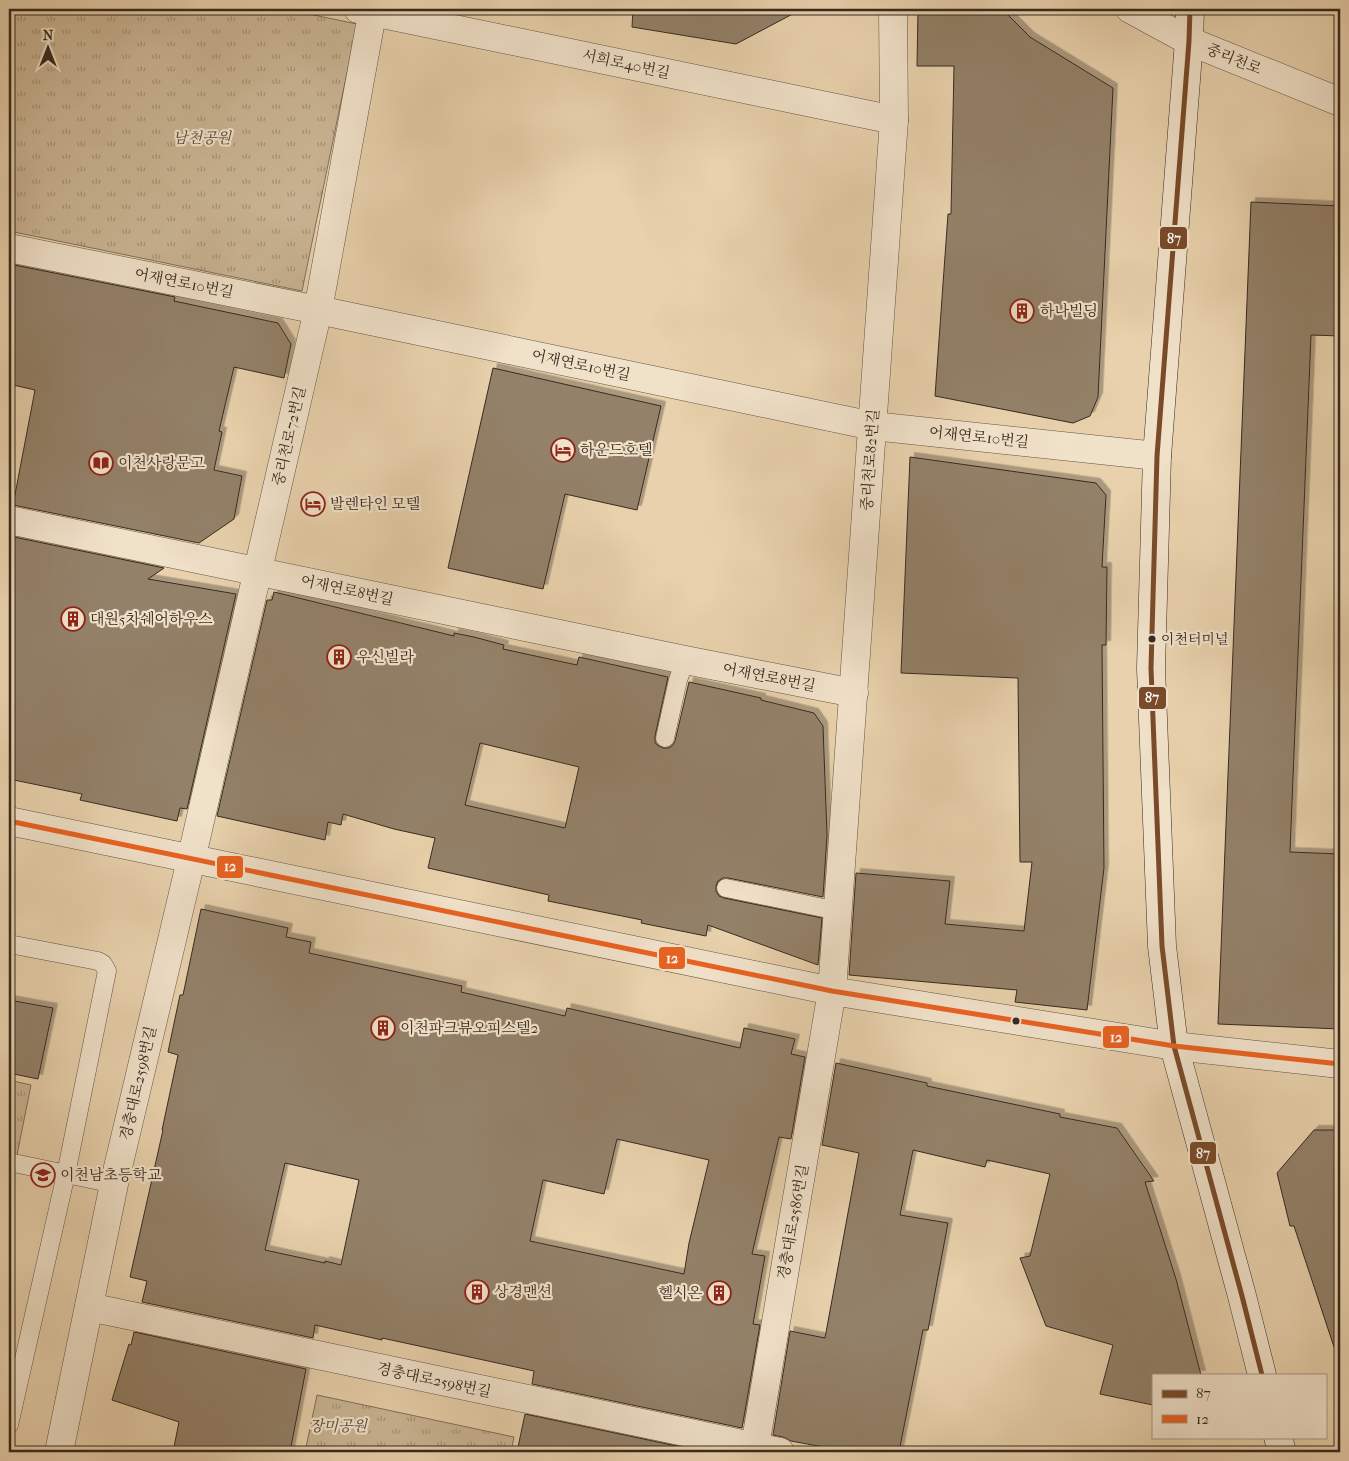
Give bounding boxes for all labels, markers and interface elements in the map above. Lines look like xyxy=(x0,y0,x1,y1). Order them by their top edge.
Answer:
north arrow xyxy=(22,22,72,72)
text: N xyxy=(43,27,54,44)
street label: 중리천로 xyxy=(1204,40,1265,78)
street label: 서희로40번길 xyxy=(580,46,672,82)
park label: 남천공원 xyxy=(173,129,232,147)
line badge: 87 xyxy=(1159,226,1188,250)
text: 87 xyxy=(1167,230,1181,247)
street label: 어재연로10번길 xyxy=(133,265,235,301)
building icon: 하나빌딩 xyxy=(1009,298,1035,324)
place label: 하나빌딩 xyxy=(1040,302,1098,320)
street label: 어재연로10번길 xyxy=(530,346,632,384)
street label: 중리천로72번길 xyxy=(269,384,309,488)
street label: 중리천로82번길 xyxy=(857,408,883,512)
street label: 어재연로10번길 xyxy=(928,423,1030,451)
hotel icon: 하운드호텔 xyxy=(550,437,576,463)
place label: 하운드호텔 xyxy=(580,441,652,459)
library icon: 이천사랑문고 xyxy=(88,450,114,476)
place label: 이천사랑문고 xyxy=(118,454,205,472)
hotel icon: 발렌타인 모텔 xyxy=(300,491,326,517)
place label: 발렌타인 모텔 xyxy=(330,495,420,513)
street label: 어재연로8번길 xyxy=(299,571,395,609)
building icon: 대원5차쉐어하우스 xyxy=(60,606,86,632)
place label: 대원5차쉐어하우스 xyxy=(90,610,213,628)
place label: 이천터미널 xyxy=(1161,631,1229,648)
marker: 이천터미널 xyxy=(1147,634,1157,644)
building icon: 우신빌라 xyxy=(326,644,352,670)
place label: 우신빌라 xyxy=(356,648,414,666)
street label: 어재연로8번길 xyxy=(721,659,817,695)
line badge: 87 xyxy=(1138,686,1167,710)
text: 87 xyxy=(1145,689,1159,706)
line badge: 12 xyxy=(216,855,244,879)
text: 12 xyxy=(224,858,236,875)
line badge: 12 xyxy=(658,946,686,970)
text: 12 xyxy=(666,950,678,967)
building icon: 이천파크뷰오피스텔2 xyxy=(370,1015,396,1041)
unlabelled marker xyxy=(1011,1016,1021,1026)
place label: 이천파크뷰오피스텔2 xyxy=(400,1019,538,1037)
street label: 경충대로2598번길 xyxy=(116,1024,160,1142)
line badge: 12 xyxy=(1102,1025,1130,1049)
text: 12 xyxy=(1110,1029,1122,1046)
line badge: 87 xyxy=(1189,1141,1217,1165)
text: 87 xyxy=(1196,1145,1210,1162)
school or university icon: 이천남초등학교 xyxy=(30,1162,56,1188)
street label: 경충대로2586번길 xyxy=(774,1163,812,1281)
place label: 이천남초등학교 xyxy=(60,1166,162,1184)
building icon: 상경맨션 xyxy=(464,1279,490,1305)
building icon: 헬시온 xyxy=(706,1280,732,1306)
place label: 상경맨션 xyxy=(494,1283,552,1301)
place label: 헬시온 xyxy=(659,1284,702,1302)
street label: 경충대로2598번길 xyxy=(375,1359,493,1401)
legend xyxy=(1152,1374,1326,1438)
text: 87 xyxy=(1196,1384,1211,1402)
text: 12 xyxy=(1196,1410,1209,1428)
park label: 장미공원 xyxy=(309,1417,368,1435)

